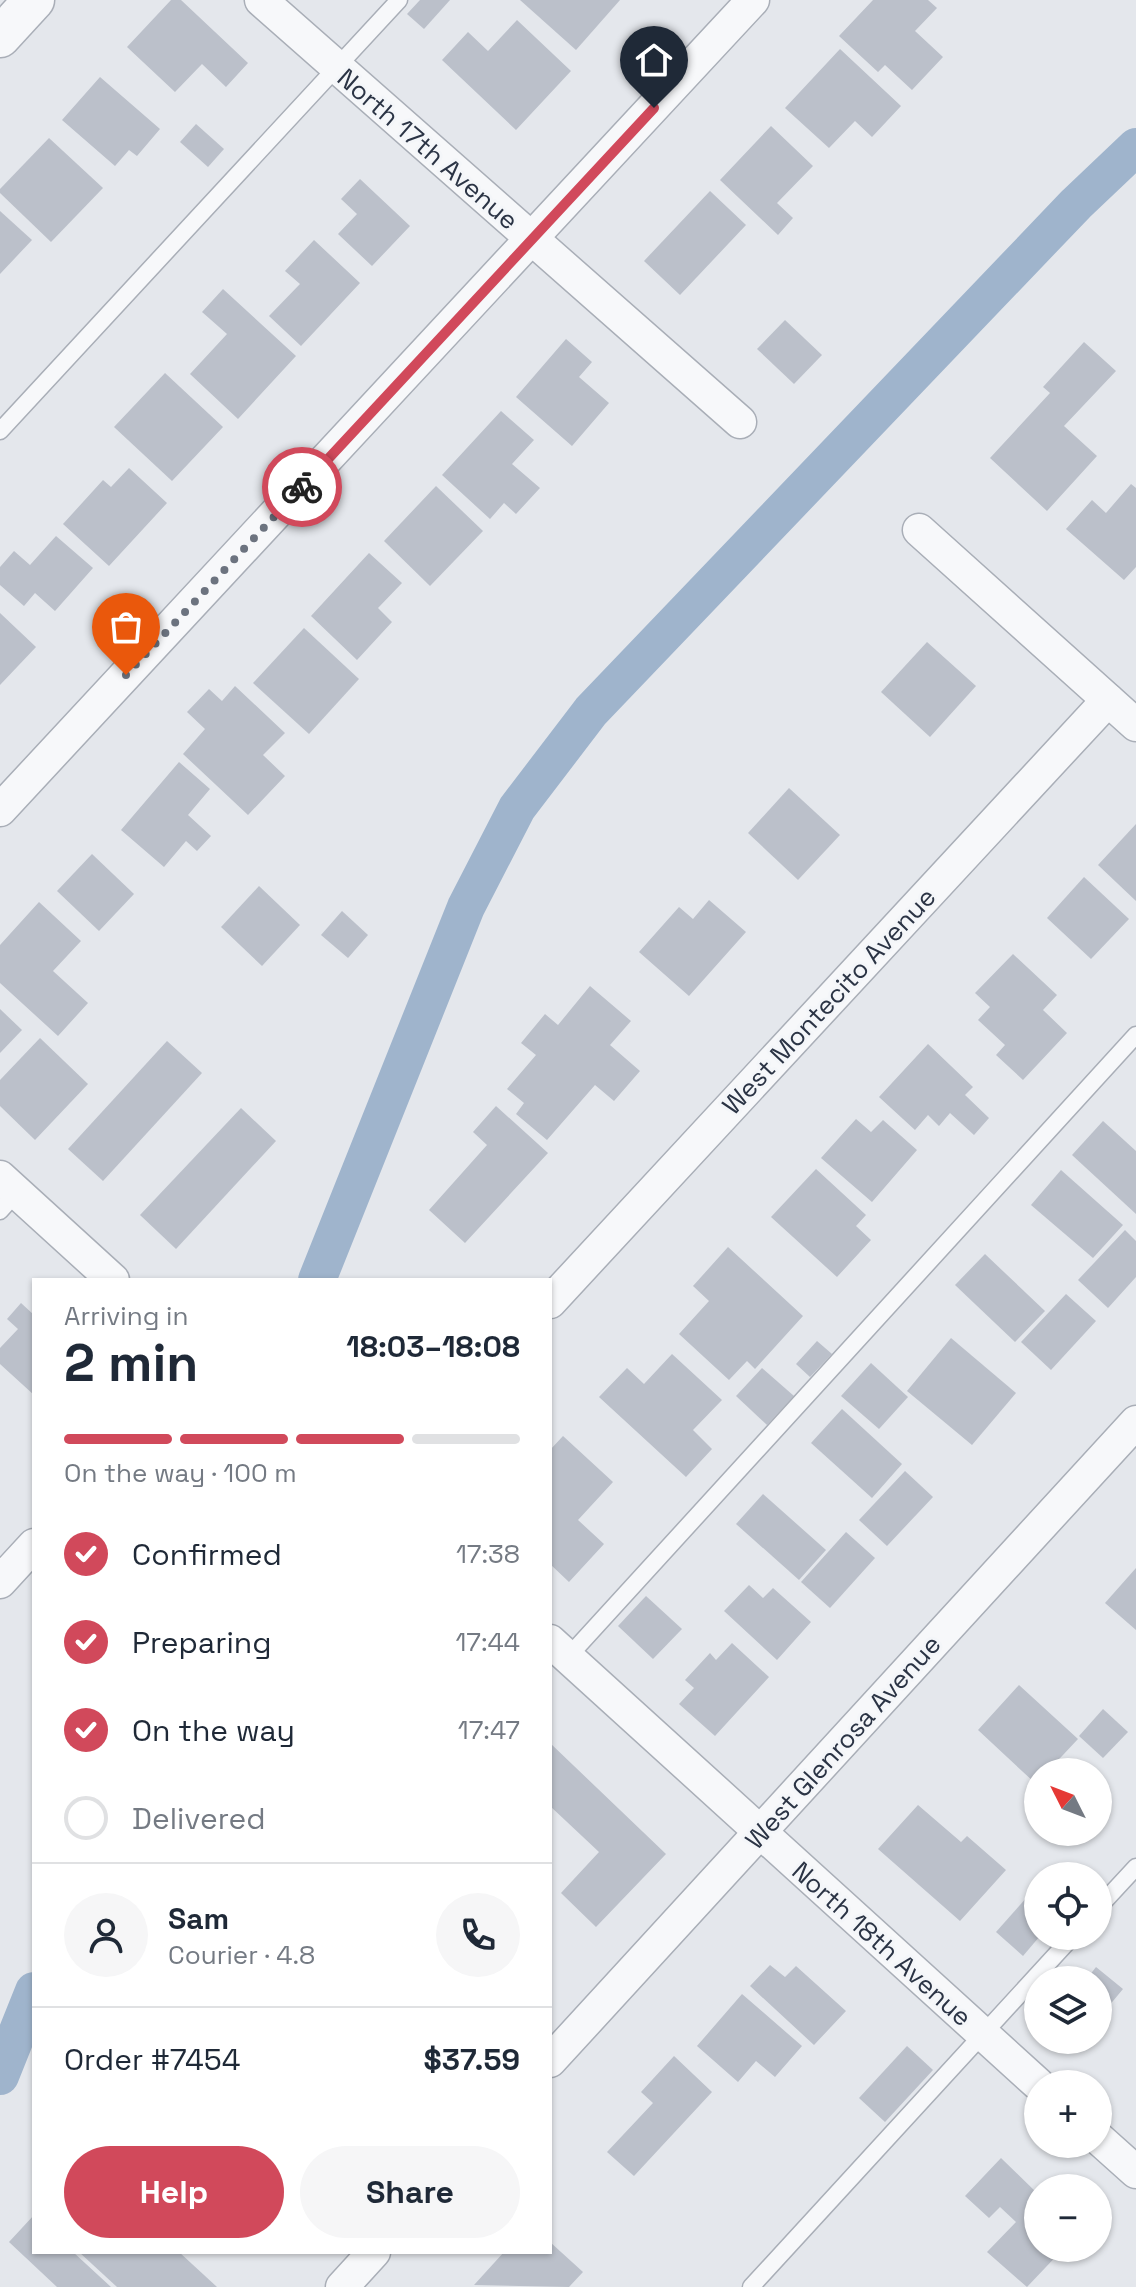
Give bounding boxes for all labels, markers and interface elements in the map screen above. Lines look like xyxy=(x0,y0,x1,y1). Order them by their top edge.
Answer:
pin xyxy=(620,26,688,108)
icon: home xyxy=(632,38,676,82)
street label: North 17th Avenue xyxy=(330,61,526,237)
courier xyxy=(262,447,342,527)
icon: bike xyxy=(280,465,324,509)
pin xyxy=(92,593,160,675)
icon: bag xyxy=(104,605,148,649)
street label: West Montecito Avenue xyxy=(715,880,943,1122)
text: Arriving in xyxy=(64,1299,188,1333)
text: 18:03–18:08 xyxy=(346,1327,520,1366)
text: 2 min xyxy=(64,1330,198,1396)
text: On the way · 100 m xyxy=(64,1456,297,1490)
icon: check xyxy=(64,1532,108,1576)
text: Confirmed xyxy=(132,1535,282,1574)
text: 17:38 xyxy=(456,1537,520,1571)
icon: check xyxy=(64,1620,108,1664)
text: Preparing xyxy=(132,1623,271,1662)
text: 17:44 xyxy=(455,1625,520,1659)
street label: West Glenrosa Avenue xyxy=(738,1628,948,1856)
icon: check xyxy=(64,1708,108,1752)
text: On the way xyxy=(132,1711,295,1750)
text: 17:47 xyxy=(458,1713,520,1747)
north arrow xyxy=(1024,1758,1112,1846)
map controls xyxy=(1024,1758,1112,2262)
text: Delivered xyxy=(132,1799,266,1838)
street label: North 18th Avenue xyxy=(785,1854,979,2034)
button: locate xyxy=(1024,1862,1112,1950)
button: person xyxy=(64,1893,148,1977)
button: phone xyxy=(436,1893,520,1977)
text: Sam xyxy=(168,1899,229,1938)
text: Courier · 4.8 xyxy=(168,1938,315,1972)
button: layers xyxy=(1024,1966,1112,2054)
text: Order #7454 xyxy=(64,2040,240,2079)
text: $37.59 xyxy=(424,2040,520,2079)
button: + xyxy=(1024,2070,1112,2158)
button: Help xyxy=(64,2146,284,2238)
button: Share xyxy=(300,2146,520,2238)
button: − xyxy=(1024,2174,1112,2262)

